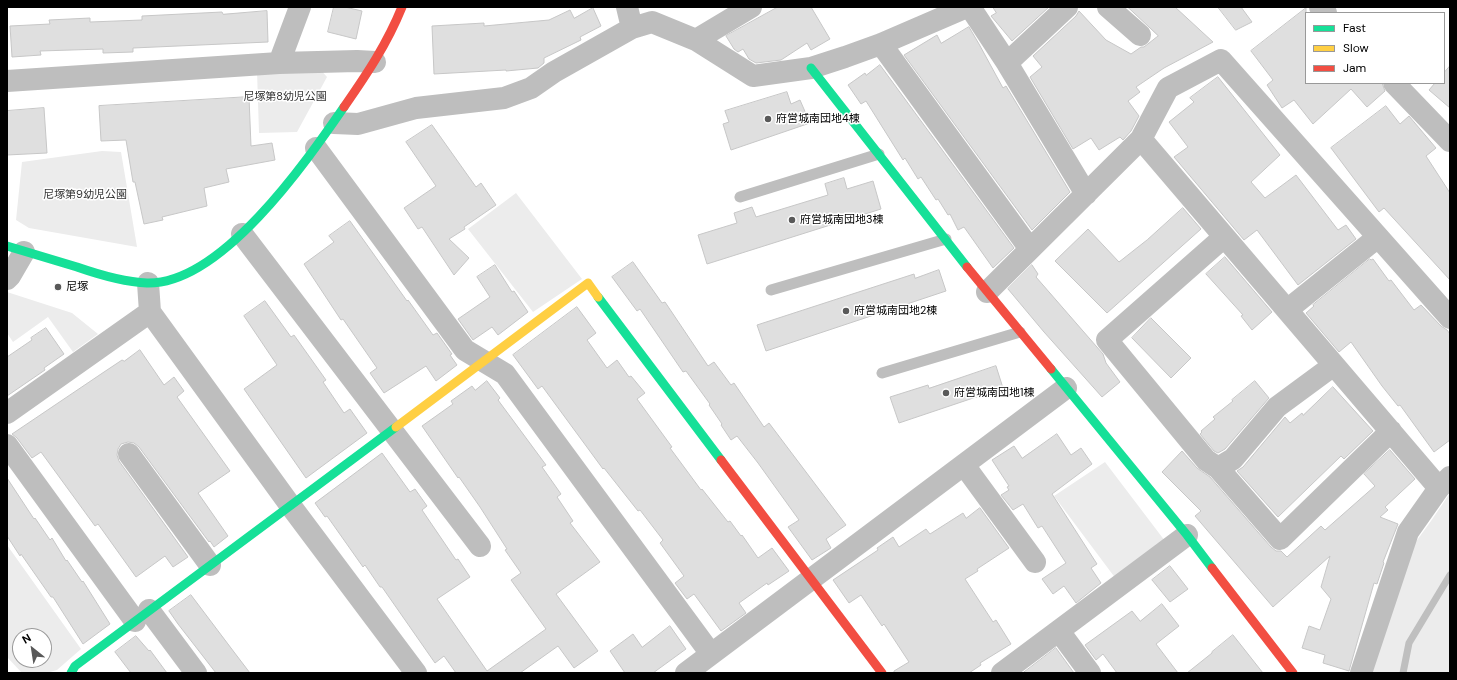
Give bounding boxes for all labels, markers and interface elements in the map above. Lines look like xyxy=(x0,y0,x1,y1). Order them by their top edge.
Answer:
legend xyxy=(1305,12,1445,84)
text: Fast xyxy=(1343,20,1366,36)
text: Slow xyxy=(1343,40,1369,56)
text: Jam xyxy=(1343,60,1366,76)
park label: 尼塚第8幼児公園 xyxy=(243,90,327,104)
place label: 府営城南団地4棟 xyxy=(776,112,860,126)
marker: 府営城南団地4棟 xyxy=(763,114,773,124)
park label: 尼塚第9幼児公園 xyxy=(43,188,127,202)
place label: 府営城南団地3棟 xyxy=(800,213,884,227)
marker: 府営城南団地3棟 xyxy=(787,215,797,225)
place label: 尼塚 xyxy=(66,280,88,294)
marker: 尼塚 xyxy=(53,282,63,292)
place label: 府営城南団地2棟 xyxy=(854,304,937,318)
marker: 府営城南団地2棟 xyxy=(841,306,851,316)
place label: 府営城南団地1棟 xyxy=(954,386,1034,400)
marker: 府営城南団地1棟 xyxy=(941,388,951,398)
north arrow xyxy=(12,628,52,668)
text: N xyxy=(20,630,33,647)

